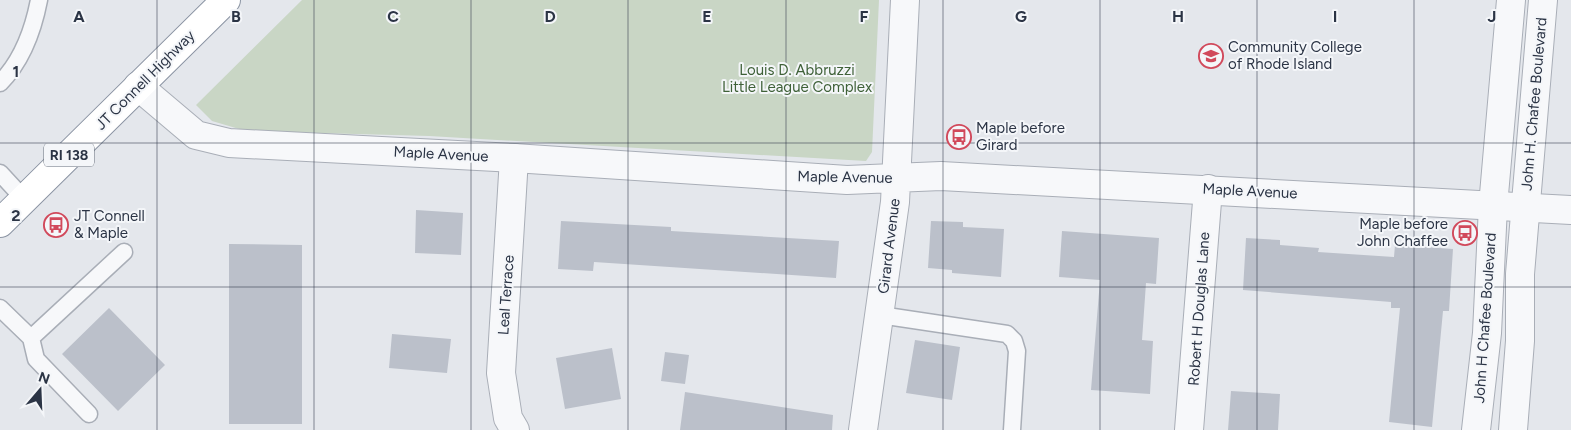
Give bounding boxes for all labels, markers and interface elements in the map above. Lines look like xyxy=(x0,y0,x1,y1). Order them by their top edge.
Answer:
text: A xyxy=(73,7,85,26)
text: B xyxy=(231,7,241,26)
text: C xyxy=(387,7,399,26)
text: D xyxy=(544,7,556,26)
text: E xyxy=(702,7,712,26)
text: F xyxy=(860,7,869,26)
text: G xyxy=(1015,7,1027,26)
text: H xyxy=(1172,7,1184,26)
text: I xyxy=(1333,7,1337,26)
text: J xyxy=(1488,7,1496,26)
street label: John H. Chafee Boulevard xyxy=(1517,17,1551,191)
street label: JT Connell Highway xyxy=(92,26,199,133)
place label: Community College of Rhode Island xyxy=(1228,38,1362,73)
school or university icon: Community College of Rhode Island xyxy=(1198,43,1224,69)
park label: Louis D. Abbruzzi Little League Complex xyxy=(722,61,872,96)
text: 1 xyxy=(13,62,19,81)
place label: Maple before Girard xyxy=(976,119,1065,154)
bus stop icon: Maple before Girard xyxy=(946,124,972,150)
street label: Maple Avenue xyxy=(393,143,489,165)
road number: RI 138 xyxy=(44,144,94,166)
street label: Maple Avenue xyxy=(797,167,893,187)
street label: Maple Avenue xyxy=(1202,180,1298,202)
street label: Girard Avenue xyxy=(874,197,904,295)
text: 2 xyxy=(11,206,21,225)
place label: JT Connell & Maple xyxy=(74,207,145,242)
bus stop icon: JT Connell & Maple xyxy=(43,212,69,238)
place label: Maple before John Chaffee xyxy=(1357,215,1448,250)
bus stop icon: Maple before John Chaffee xyxy=(1452,220,1478,246)
street label: Robert H Douglas Lane xyxy=(1185,231,1213,387)
street label: John H Chafee Boulevard xyxy=(1470,232,1500,404)
street label: Leal Terrace xyxy=(494,254,518,336)
north arrow xyxy=(15,365,65,415)
text: N xyxy=(36,368,52,388)

